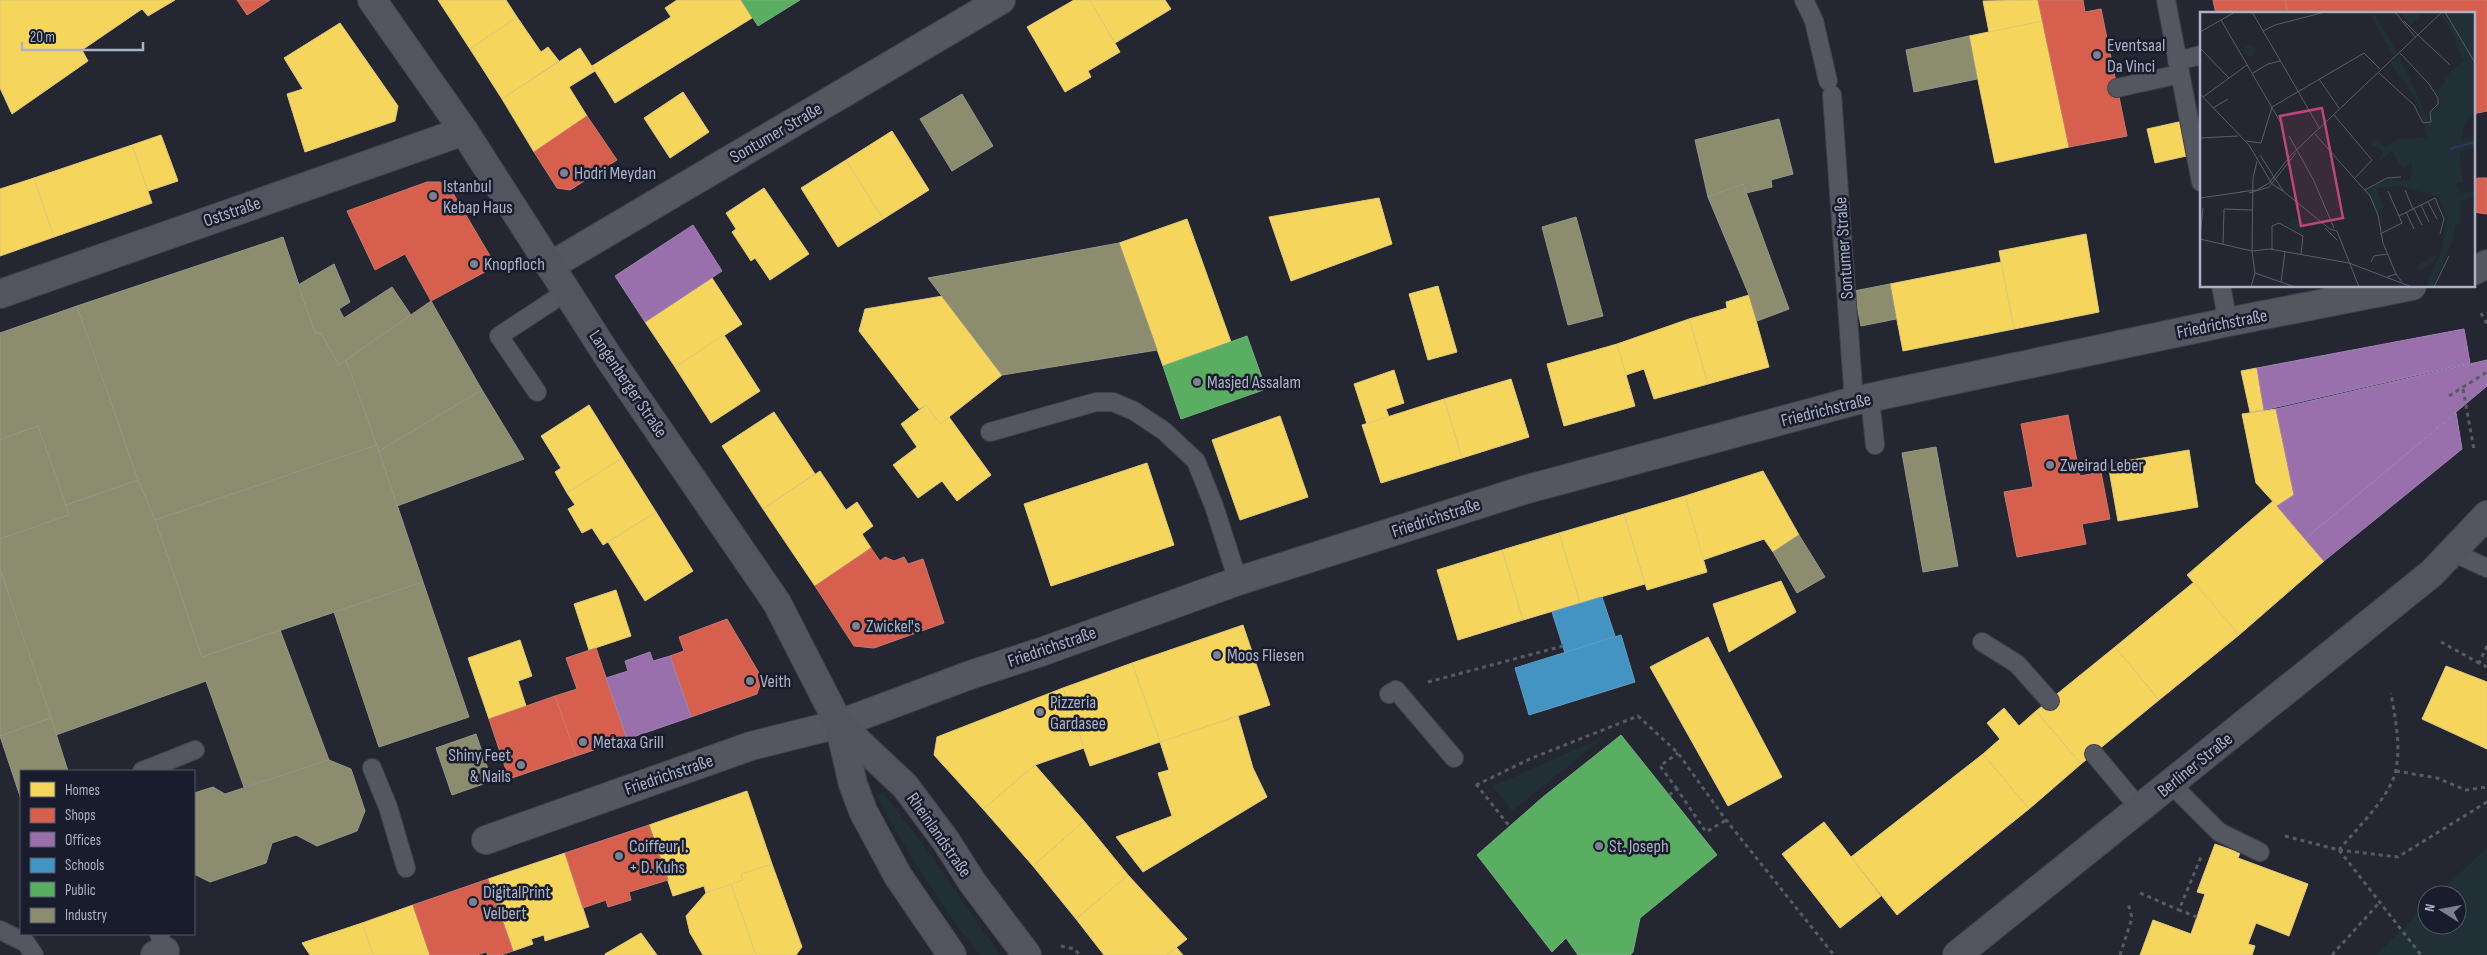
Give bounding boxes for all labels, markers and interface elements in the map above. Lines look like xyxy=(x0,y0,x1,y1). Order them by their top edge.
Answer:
inset map xyxy=(2200,12,2474,288)
scale bar xyxy=(22,20,144,52)
text: 20 m xyxy=(30,28,55,47)
place label: Eventsaal Da Vinci xyxy=(2107,35,2165,77)
marker: Eventsaal Da Vinci xyxy=(2091,49,2103,61)
street label: Sontumer Straße xyxy=(726,98,826,168)
place label: Hodri Meydan xyxy=(574,163,656,184)
marker: Hodri Meydan xyxy=(558,167,570,179)
place label: Istanbul Kebap Haus xyxy=(443,176,513,218)
marker: Istanbul Kebap Haus xyxy=(427,190,439,202)
street label: Oststraße xyxy=(201,192,263,232)
street label: Sontumer Straße xyxy=(1830,196,1858,300)
place label: Knopfloch xyxy=(484,254,545,275)
marker: Knopfloch xyxy=(468,258,480,270)
street label: Friedrichstraße xyxy=(2175,305,2269,343)
street label: Langenberger Straße xyxy=(584,326,672,442)
place label: Masjed Assalam xyxy=(1207,372,1301,393)
marker: Masjed Assalam xyxy=(1191,376,1203,388)
street label: Friedrichstraße xyxy=(1779,389,1873,431)
place label: Zweirad Leber xyxy=(2060,455,2144,476)
marker: Zweirad Leber xyxy=(2044,459,2056,471)
street label: Friedrichstraße xyxy=(1389,494,1483,542)
place label: Zwickel's xyxy=(866,616,920,637)
marker: Zwickel's xyxy=(850,620,862,632)
street label: Friedrichstraße xyxy=(1005,622,1099,672)
place label: Moos Fliesen xyxy=(1227,645,1305,666)
marker: Moos Fliesen xyxy=(1211,649,1223,661)
place label: Veith xyxy=(760,671,791,692)
marker: Veith xyxy=(744,675,756,687)
place label: Pizzeria Gardasee xyxy=(1050,692,1106,734)
marker: Pizzeria Gardasee xyxy=(1034,706,1046,718)
street label: Berliner Straße xyxy=(2153,728,2237,802)
place label: Metaxa Grill xyxy=(593,732,664,753)
marker: Metaxa Grill xyxy=(577,736,589,748)
place label: Shiny Feet & Nails xyxy=(448,745,512,787)
street label: Friedrichstraße xyxy=(622,750,716,800)
marker: Shiny Feet & Nails xyxy=(515,759,527,771)
legend xyxy=(20,770,195,935)
text: Homes xyxy=(65,781,100,800)
street label: Rheinlandstraße xyxy=(902,789,976,881)
text: Shops xyxy=(65,806,96,825)
text: Offices xyxy=(65,831,101,850)
place label: Coiffeur I. + D. Kuhs xyxy=(629,836,688,878)
place label: St. Joseph xyxy=(1609,836,1669,857)
marker: St. Joseph xyxy=(1593,840,1605,852)
marker: Coiffeur I. + D. Kuhs xyxy=(613,850,625,862)
text: Schools xyxy=(65,856,104,875)
text: Public xyxy=(65,881,96,900)
place label: DigitalPrint Velbert xyxy=(483,882,551,924)
north arrow xyxy=(2417,885,2467,935)
marker: DigitalPrint Velbert xyxy=(467,896,479,908)
text: N xyxy=(2421,902,2439,913)
text: Industry xyxy=(65,906,107,925)

